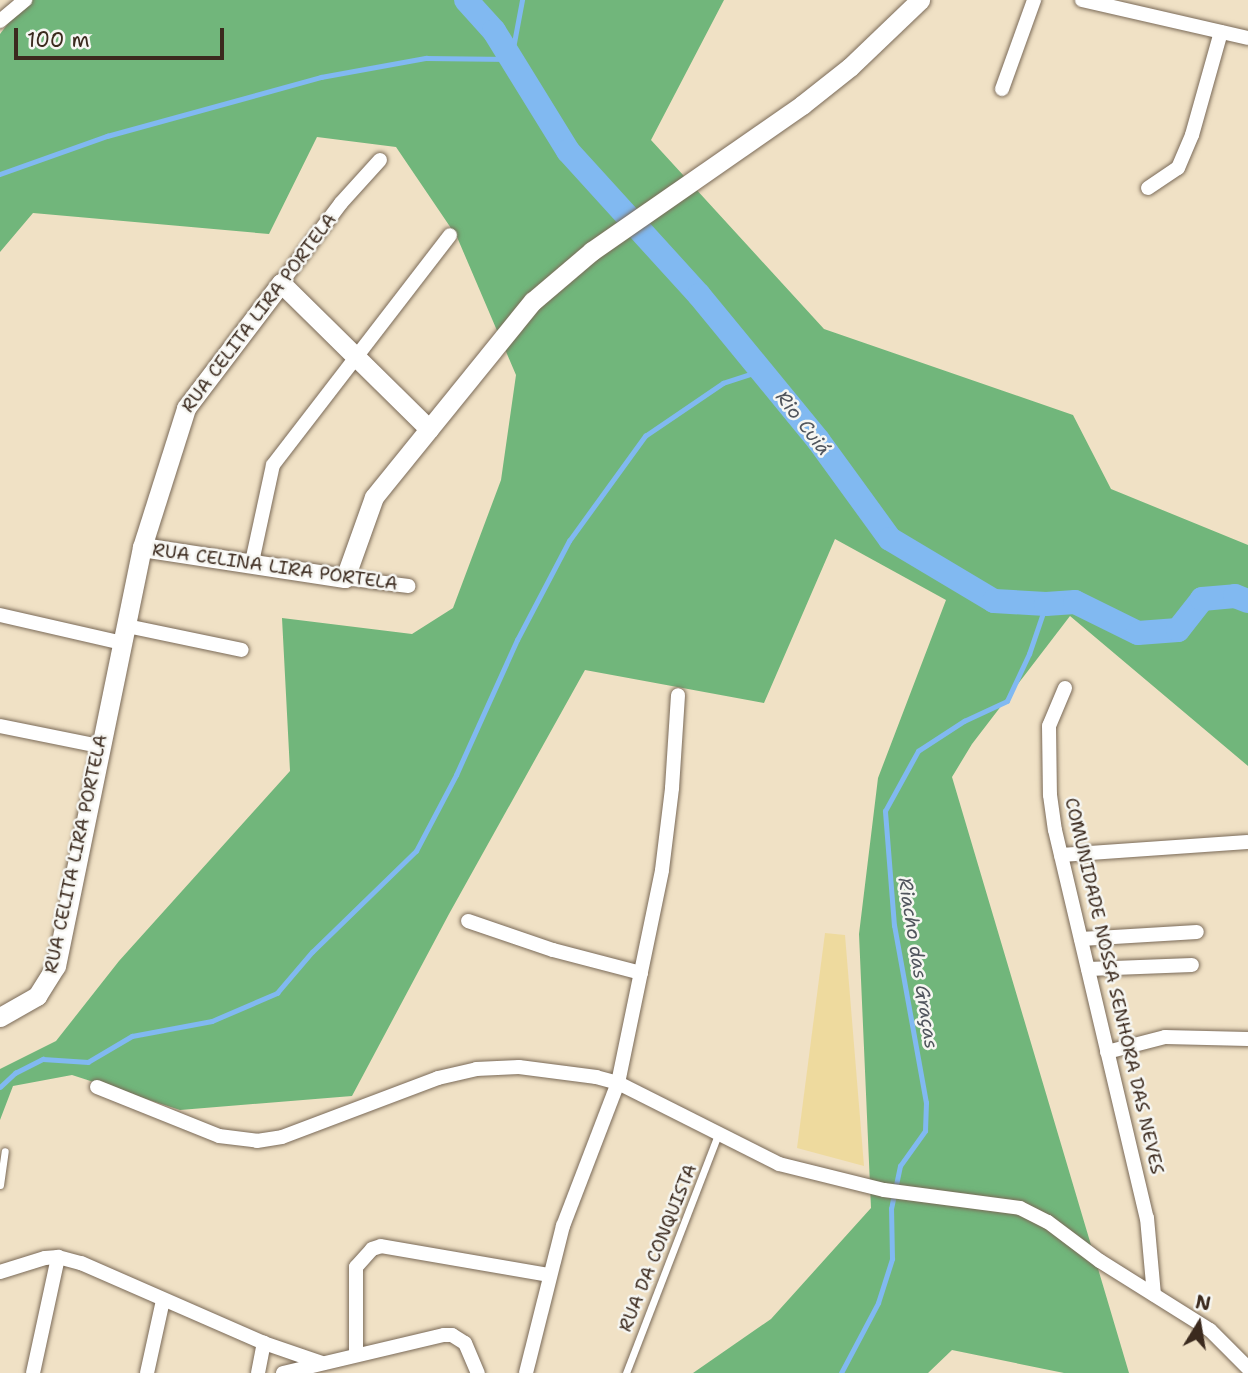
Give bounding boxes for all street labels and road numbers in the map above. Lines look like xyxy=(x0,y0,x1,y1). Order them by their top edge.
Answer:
street label: RUA CELITA LIRA PORTELA xyxy=(177,209,341,417)
street label: RUA CELINA LIRA PORTELA xyxy=(151,539,399,595)
street label: RUA CELITA LIRA PORTELA xyxy=(40,733,112,975)
street label: COMUNIDADE NOSSA SENHORA DAS NEVES xyxy=(1060,796,1168,1176)
street label: RUA DA CONQUISTA xyxy=(615,1161,701,1335)

